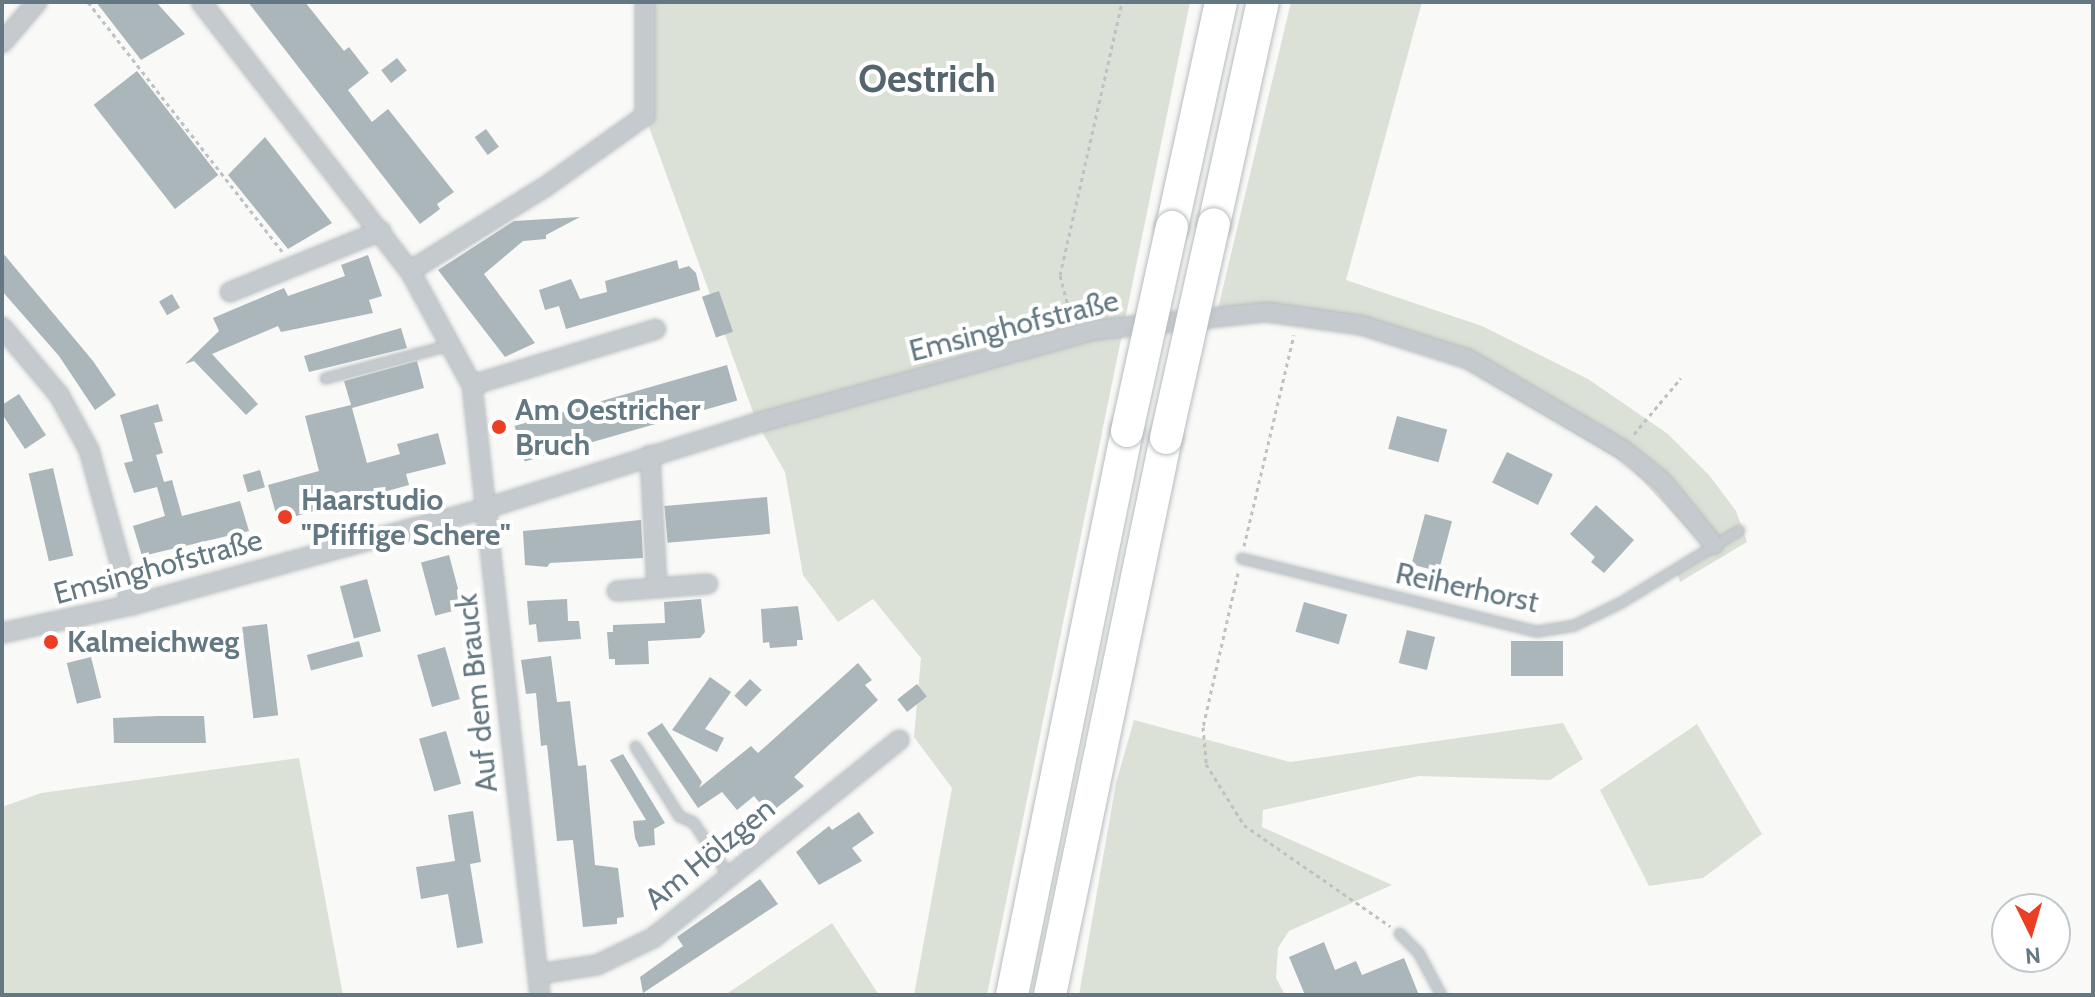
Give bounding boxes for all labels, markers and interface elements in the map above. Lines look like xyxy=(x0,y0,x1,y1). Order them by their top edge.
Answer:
district label: Oestrich xyxy=(858,56,996,102)
street label: Emsinghofstraße xyxy=(906,283,1122,369)
place label: Am Oestricher Bruch xyxy=(515,392,700,462)
marker: Am Oestricher Bruch xyxy=(490,418,508,436)
place label: Haarstudio "Pfiffige Schere" xyxy=(301,482,511,552)
marker: Haarstudio "Pfiffige Schere" xyxy=(276,508,294,526)
street label: Emsinghofstraße xyxy=(50,522,266,612)
street label: Reiherhorst xyxy=(1392,555,1542,621)
street label: Auf dem Brauck xyxy=(449,592,505,794)
place label: Kalmeichweg xyxy=(67,624,239,660)
marker: Kalmeichweg xyxy=(42,633,60,651)
street label: Am Hölzgen xyxy=(638,791,782,917)
north arrow xyxy=(1991,893,2071,973)
text: N xyxy=(2024,941,2042,970)

